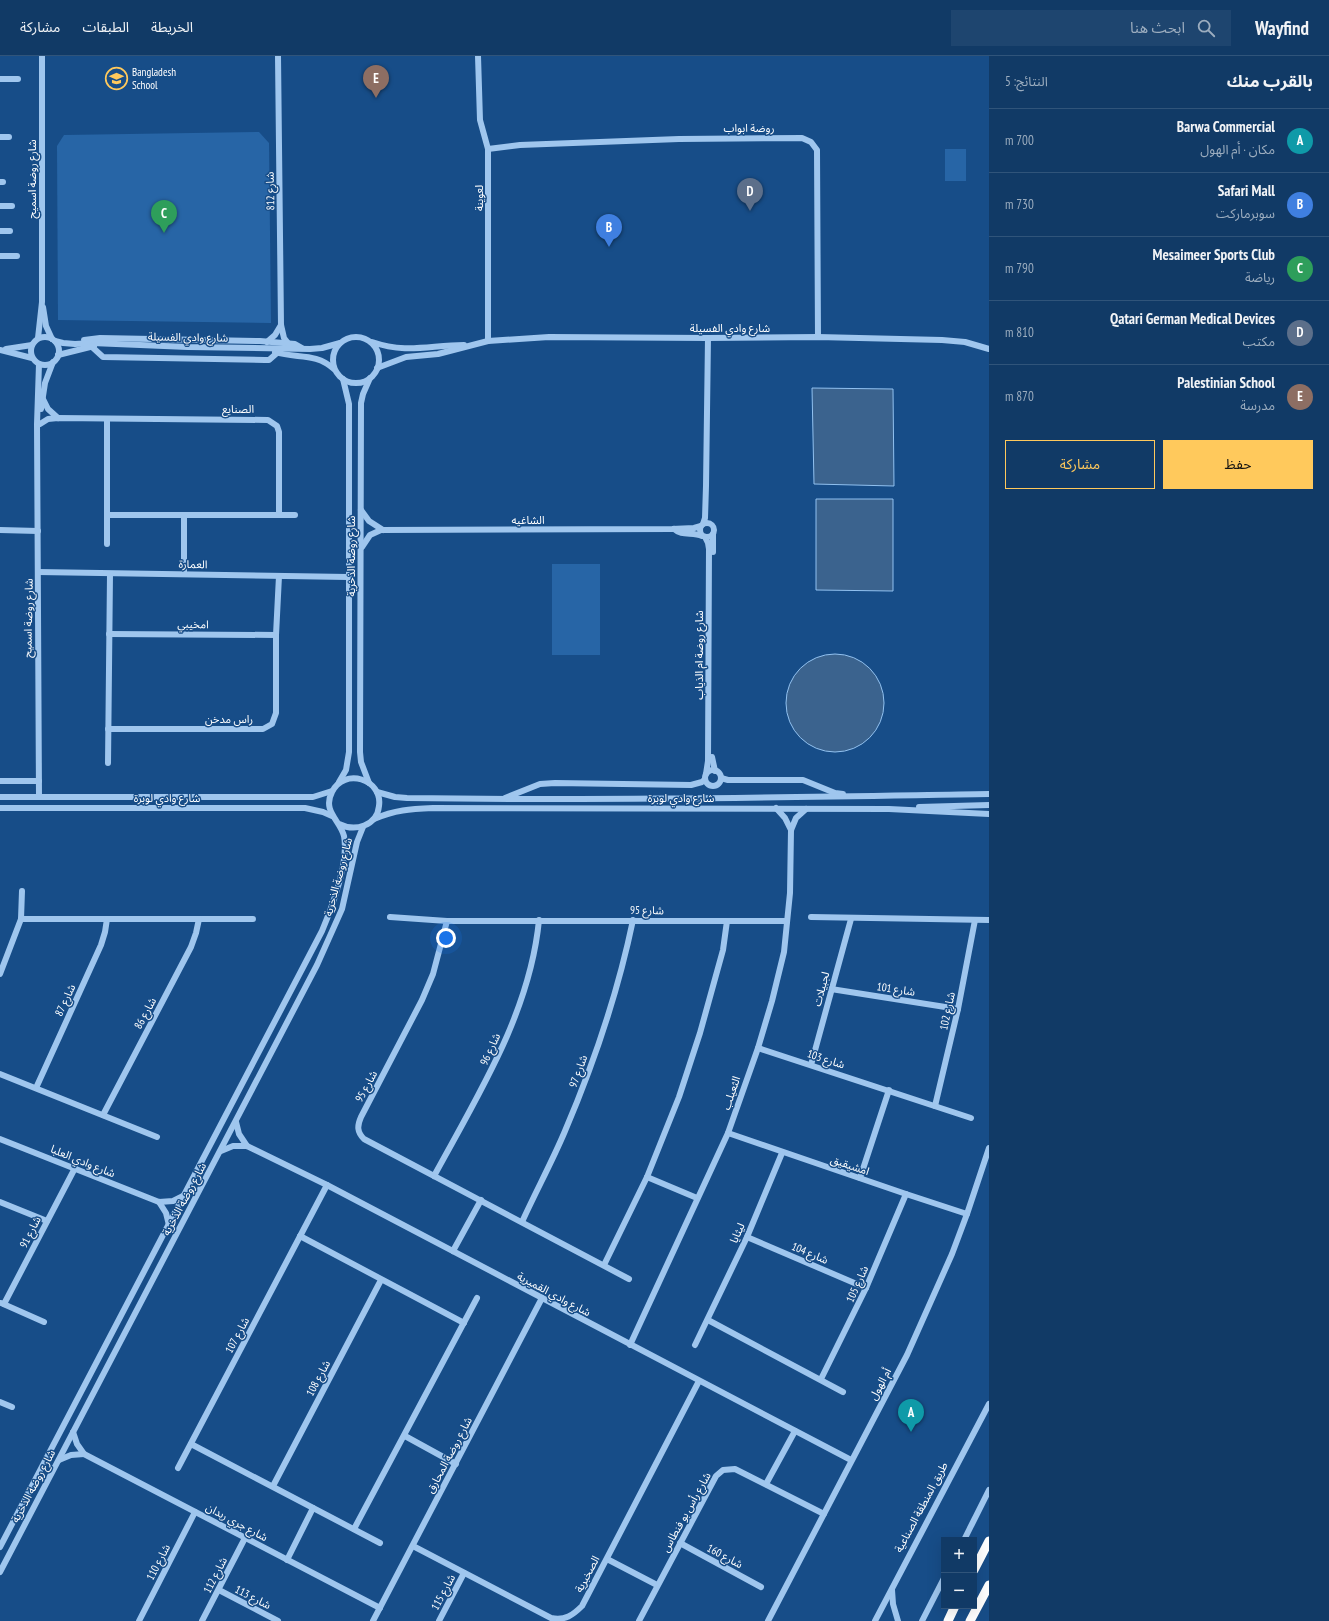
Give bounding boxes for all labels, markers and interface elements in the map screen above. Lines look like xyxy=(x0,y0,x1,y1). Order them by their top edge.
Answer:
search box xyxy=(951,10,1231,46)
text: Wayfind xyxy=(1255,16,1309,40)
icon: search xyxy=(1195,17,1217,39)
text: مشاركة xyxy=(20,18,60,36)
text: الطبقات xyxy=(82,18,129,36)
text: الخريطة xyxy=(151,18,193,36)
text: ابحث هنا xyxy=(1130,18,1185,37)
school or university icon: Bangladesh School xyxy=(104,65,130,91)
place label: Bangladesh School xyxy=(132,65,176,92)
pin: E xyxy=(363,65,389,98)
text: بالقرب منك xyxy=(1227,70,1313,92)
text: النتائج: 5 xyxy=(1005,73,1048,90)
text: Barwa Commercial xyxy=(1177,117,1275,136)
street label: روضة ابواب xyxy=(724,121,774,135)
text: 700 m xyxy=(1005,132,1034,149)
text: A xyxy=(1297,132,1303,149)
street label: شارع روضة اسميح xyxy=(25,139,40,219)
text: مكان · أم الهول xyxy=(1200,141,1275,158)
street label: شارع 812 xyxy=(263,171,278,210)
pin: D xyxy=(737,178,763,211)
text: Safari Mall xyxy=(1218,181,1275,200)
street label: لعوينة xyxy=(472,185,486,211)
text: 730 m xyxy=(1005,196,1034,213)
text: B xyxy=(1297,196,1303,213)
pin: C xyxy=(151,200,177,233)
text: سوبرماركت xyxy=(1216,205,1275,222)
pin: B xyxy=(596,214,622,247)
text: Mesaimeer Sports Club xyxy=(1152,245,1275,264)
text: 790 m xyxy=(1005,260,1034,277)
text: C xyxy=(1297,260,1303,277)
text: رياضة xyxy=(1245,269,1275,286)
text: Qatari German Medical Devices xyxy=(1110,309,1275,328)
street label: شارع وادي الفسيلة xyxy=(690,321,771,338)
text: 810 m xyxy=(1005,324,1034,341)
text: D xyxy=(1297,324,1303,341)
street label: شارع وادي الفسيلة xyxy=(148,329,229,347)
text: مكتب xyxy=(1243,333,1275,350)
text: Palestinian School xyxy=(1177,373,1275,392)
text: 870 m xyxy=(1005,388,1034,405)
text: E xyxy=(1297,388,1303,405)
text: مدرسة xyxy=(1240,397,1275,414)
street label: الصنايع xyxy=(222,402,254,417)
button: مشاركة xyxy=(1005,440,1155,489)
button: حفظ xyxy=(1163,440,1313,489)
street label: الشاغيه xyxy=(511,513,545,527)
street label: شارع روضة الذخرية xyxy=(344,515,359,596)
street label: العمارة xyxy=(178,557,208,571)
street label: شارع روضة اسميح xyxy=(20,578,37,658)
street label: شارع روضة ام الذياب xyxy=(692,610,707,700)
street label: امخيبي xyxy=(177,617,209,634)
street label: راس مدخن xyxy=(205,712,253,726)
street label: شارع وادي لوبرة xyxy=(134,791,201,808)
street label: شارع وادي لوبرة xyxy=(648,791,715,808)
street label: شارع روضة الذخرية xyxy=(321,836,356,918)
street label: شارع 95 xyxy=(630,903,664,918)
your location xyxy=(436,928,456,948)
street label: لجبيلات xyxy=(810,970,832,1008)
street label: شارع 101 xyxy=(876,979,917,1000)
street label: شارع 87 xyxy=(52,981,80,1019)
street label: شارع 102 xyxy=(936,990,959,1032)
street label: شارع 86 xyxy=(131,995,160,1032)
street label: شارع 96 xyxy=(477,1030,504,1068)
street label: شارع 103 xyxy=(805,1046,847,1073)
street label: شارع 97 xyxy=(566,1052,591,1090)
street label: شارع 95 xyxy=(352,1068,381,1105)
street label: الثعيلب xyxy=(719,1074,744,1112)
street label: شارع وادي العلبا xyxy=(48,1142,118,1183)
street label: امشيقيق xyxy=(829,1152,871,1178)
street label: شارع روضة الذخرية xyxy=(159,1160,210,1238)
street label: شارع 91 xyxy=(16,1213,45,1251)
street label: ليثايا xyxy=(726,1221,748,1245)
street label: شارع 104 xyxy=(789,1239,831,1268)
street label: شارع 105 xyxy=(843,1263,872,1305)
street label: شارع وادي القميرية xyxy=(514,1269,594,1322)
street label: شارع 107 xyxy=(222,1314,253,1356)
street label: شارع 108 xyxy=(303,1357,334,1399)
street label: أم الهول xyxy=(866,1365,895,1403)
pin: A xyxy=(898,1399,924,1432)
street label: شارع روضة المحارق xyxy=(423,1414,476,1496)
street label: شارع روضة الذخرية xyxy=(8,1447,59,1525)
street label: طريق المنطقة الصناعية xyxy=(891,1459,951,1555)
street label: شارع رأس بو فنطاس xyxy=(658,1469,715,1555)
street label: شارع جري ربدان xyxy=(203,1500,271,1547)
map controls xyxy=(941,1537,977,1609)
button: + xyxy=(941,1537,977,1573)
street label: شارع 110 xyxy=(143,1541,174,1583)
street label: شارع 160 xyxy=(704,1541,746,1572)
street label: الصخبرية xyxy=(572,1553,602,1595)
street label: شارع 112 xyxy=(200,1554,231,1596)
street label: شارع 115 xyxy=(428,1571,459,1613)
button: − xyxy=(941,1573,977,1609)
street label: شارع 113 xyxy=(232,1582,274,1613)

